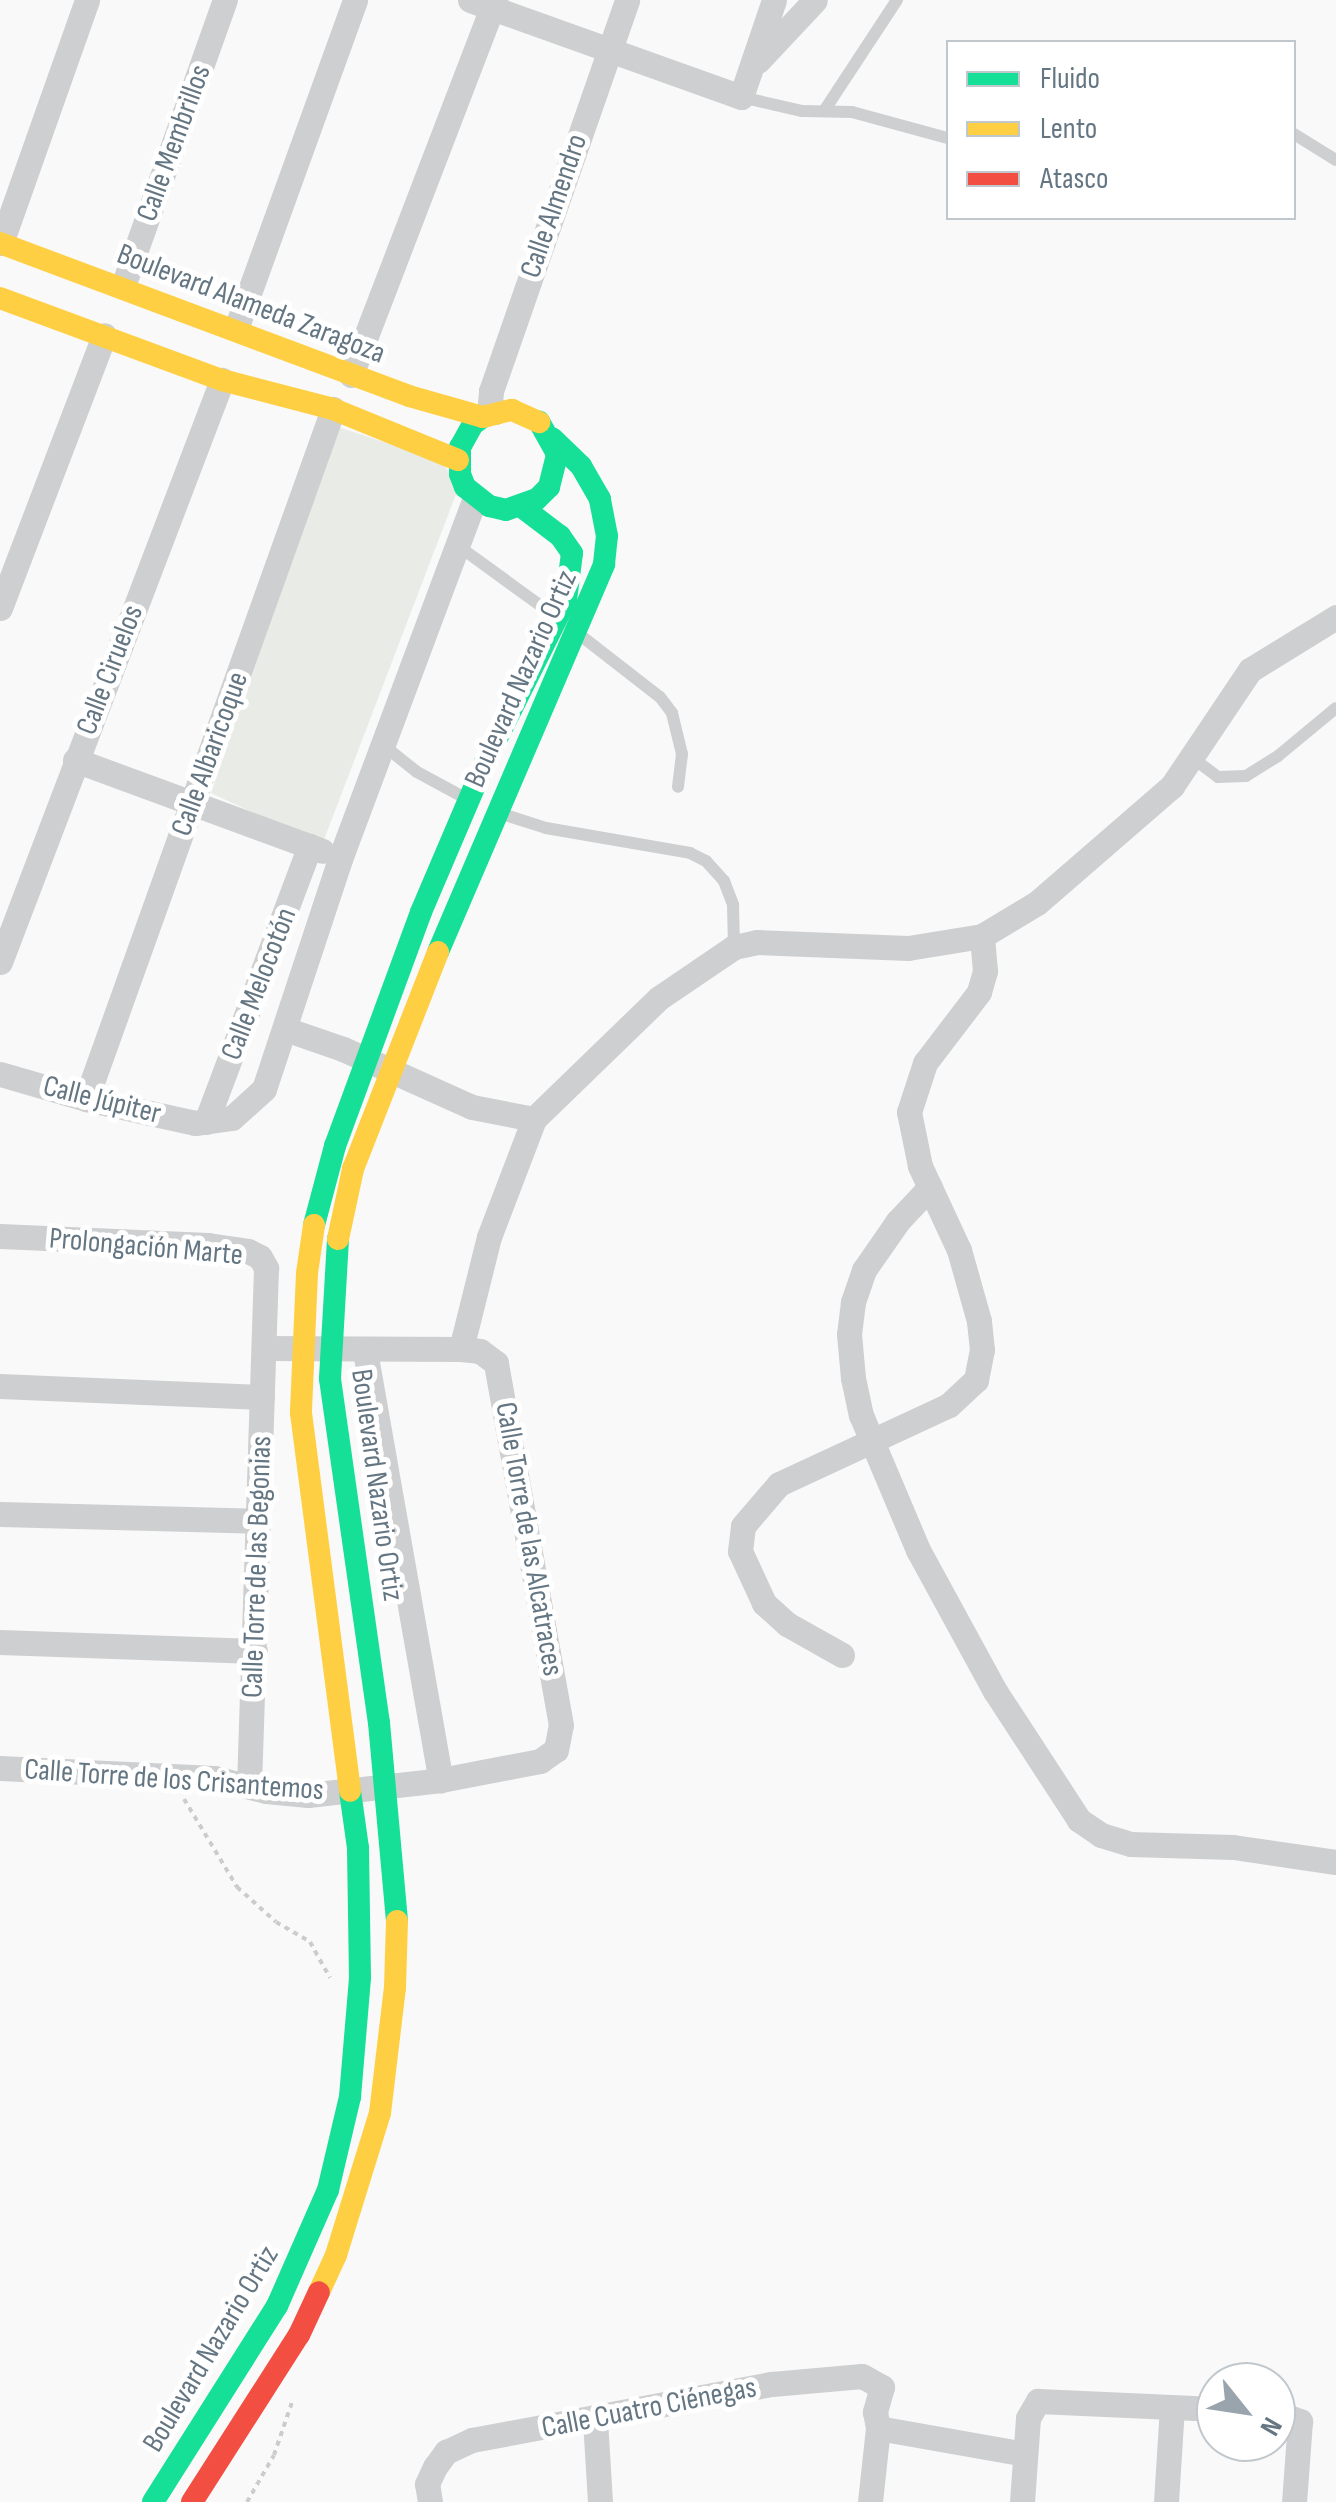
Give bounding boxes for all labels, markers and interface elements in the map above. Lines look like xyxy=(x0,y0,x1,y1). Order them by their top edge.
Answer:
legend xyxy=(946,40,1296,220)
street label: Calle Membrillos xyxy=(129,60,219,226)
text: Fluido xyxy=(1040,61,1100,97)
text: Lento xyxy=(1040,111,1097,147)
street label: Calle Almendro xyxy=(513,129,595,283)
text: Atasco xyxy=(1040,161,1109,197)
street label: Boulevard Alameda Zaragoza xyxy=(112,236,390,372)
street label: Boulevard Nazario Ortiz xyxy=(457,565,585,793)
street label: Calle Ciruelos xyxy=(69,600,151,740)
street label: Calle Albaricoque xyxy=(164,667,256,841)
street label: Calle Melocotón xyxy=(214,903,304,1065)
street label: Calle Júpiter xyxy=(40,1068,164,1132)
street label: Prolongación Marte xyxy=(48,1221,244,1273)
street label: Boulevard Nazario Ortiz xyxy=(343,1367,411,1603)
street label: Calle Torre de las Alcatraces xyxy=(487,1399,571,1679)
street label: Calle Torre de las Begonias xyxy=(234,1435,280,1699)
street label: Calle Torre de los Crisantemos xyxy=(23,1752,325,1808)
street label: Boulevard Nazario Ortiz xyxy=(135,2240,287,2458)
north arrow xyxy=(1196,2362,1296,2462)
street label: Calle Cuatro Ciénegas xyxy=(539,2370,759,2446)
text: N xyxy=(1253,2412,1289,2441)

